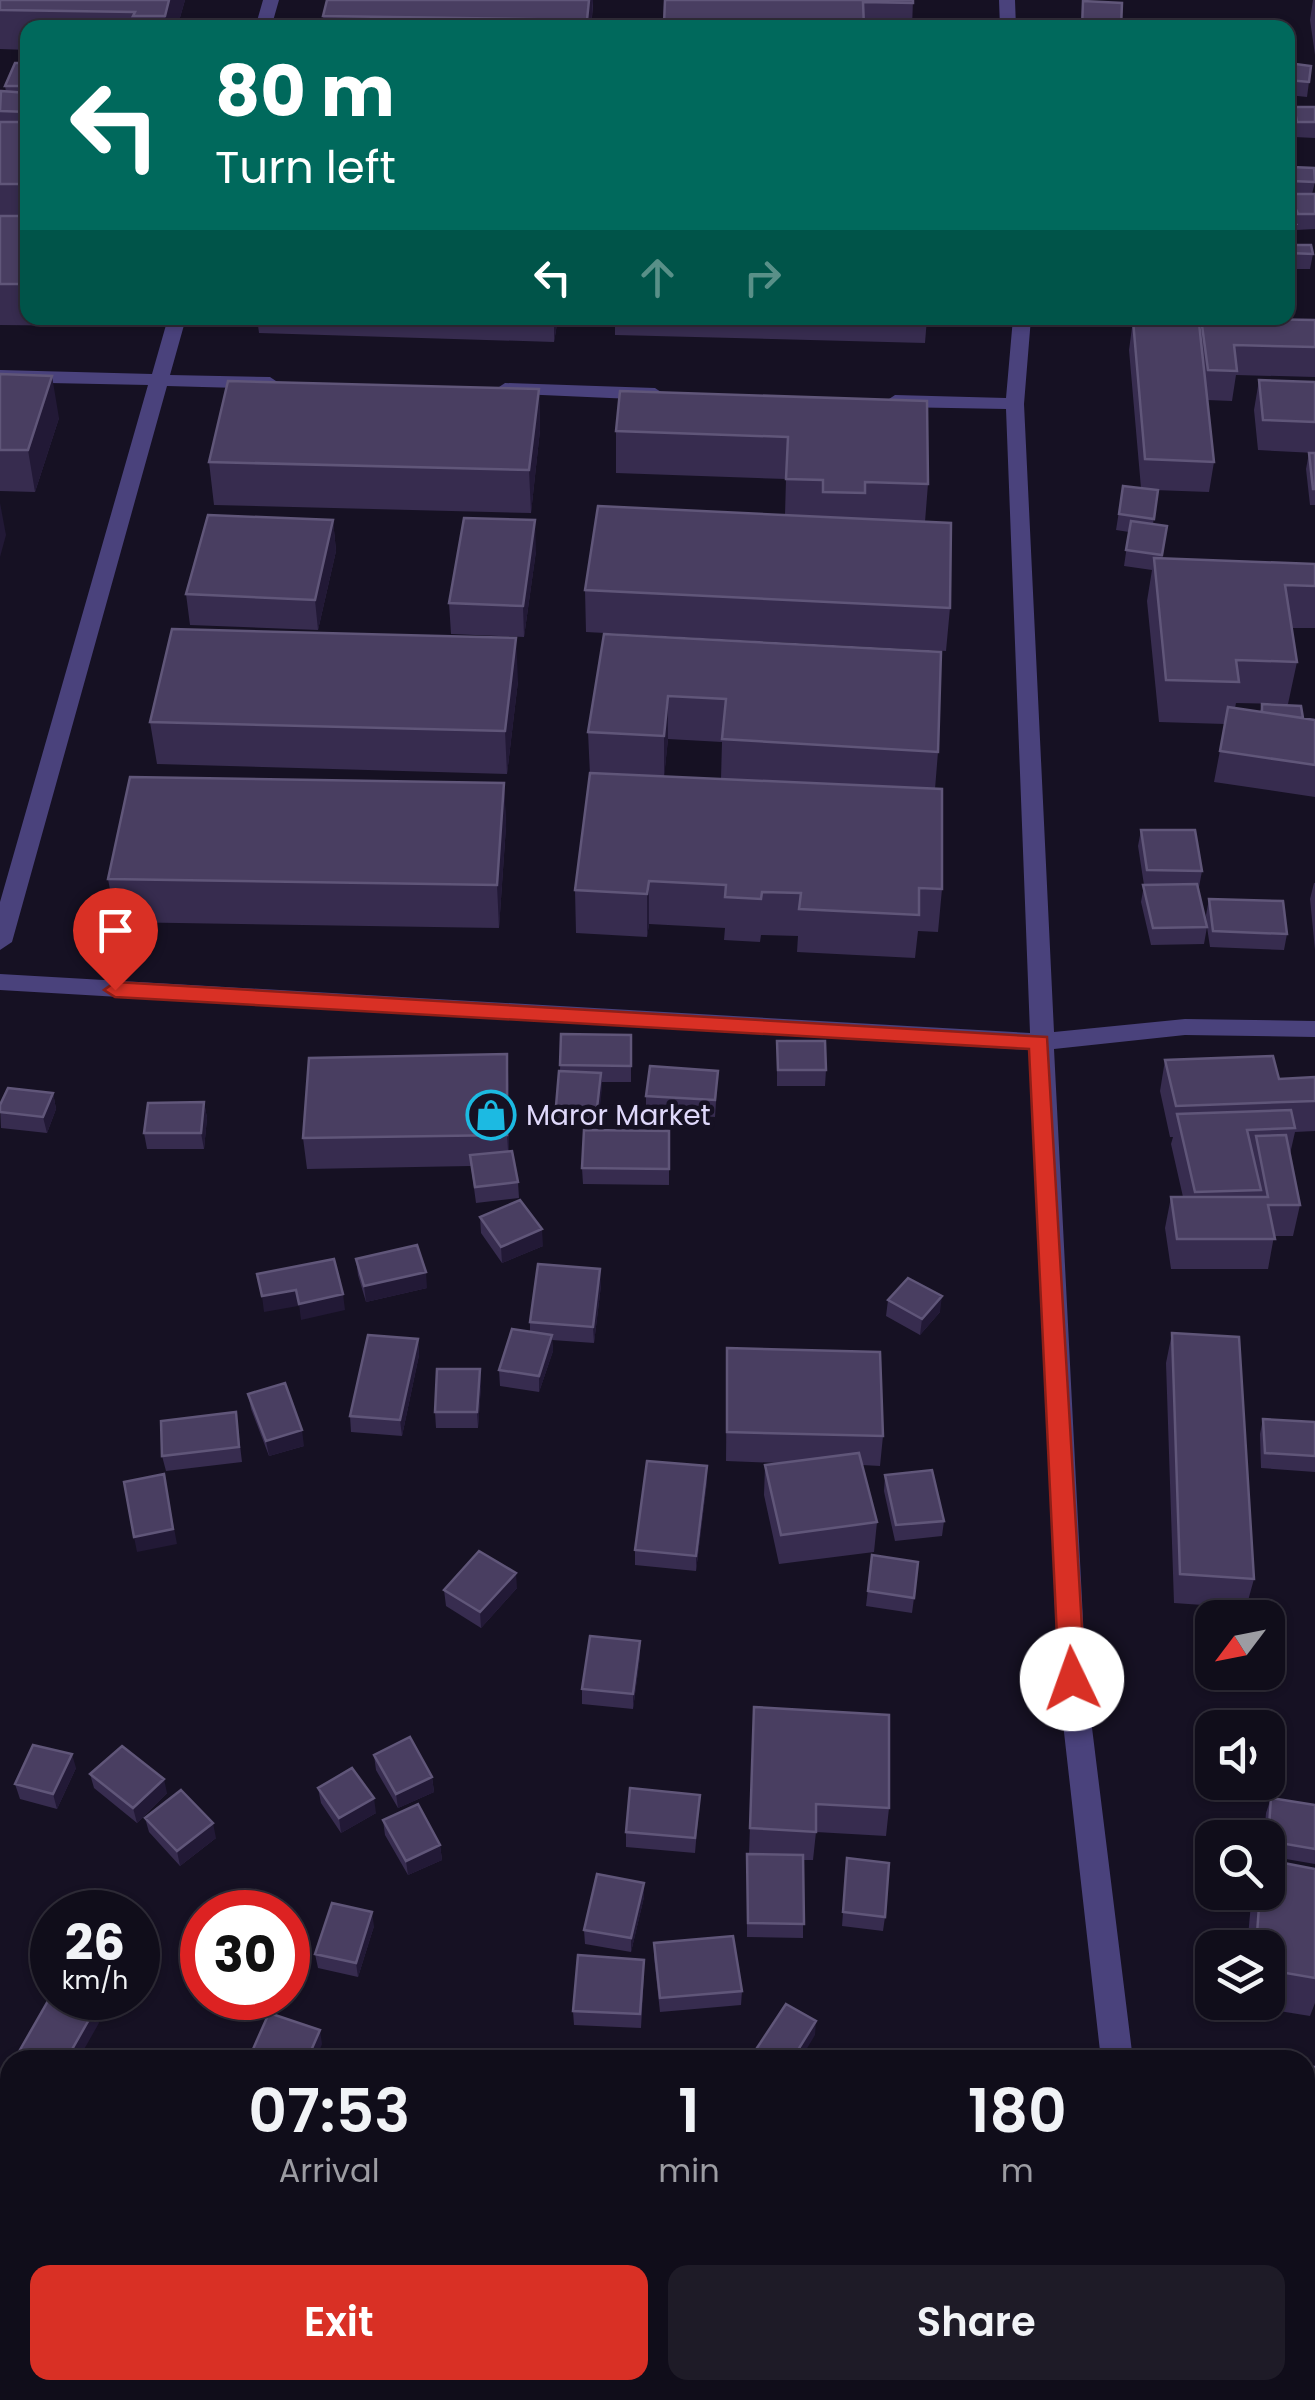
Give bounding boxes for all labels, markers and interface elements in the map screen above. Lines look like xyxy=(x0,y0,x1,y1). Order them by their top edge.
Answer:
text: 80 m xyxy=(215,42,395,141)
icon: left xyxy=(50,60,180,190)
text: Turn left xyxy=(215,136,396,199)
icon: left xyxy=(525,250,580,305)
icon: ahead xyxy=(630,250,685,305)
icon: right xyxy=(735,250,790,305)
pin xyxy=(73,888,158,991)
icon: arrive xyxy=(88,903,143,958)
shop icon: Maror Market xyxy=(465,1089,517,1141)
place label: Maror Market xyxy=(526,1096,711,1135)
north arrow xyxy=(1195,1600,1285,1690)
map controls xyxy=(1195,1600,1285,2020)
position arrow xyxy=(1020,1627,1124,1731)
button: sound xyxy=(1195,1710,1285,1800)
button: search xyxy=(1195,1820,1285,1910)
speed limit sign: 30 xyxy=(180,1890,310,2020)
text: 26 xyxy=(65,1907,125,1978)
button: layers xyxy=(1195,1930,1285,2020)
text: km/h xyxy=(62,1963,128,1998)
text: 07:53 xyxy=(248,2069,410,2153)
text: 1 xyxy=(678,2069,700,2153)
text: 180 xyxy=(968,2069,1067,2153)
text: Arrival xyxy=(279,2148,380,2193)
text: min xyxy=(658,2148,720,2193)
text: m xyxy=(1001,2148,1034,2193)
button: Exit xyxy=(30,2265,648,2380)
button: Share xyxy=(668,2265,1285,2380)

